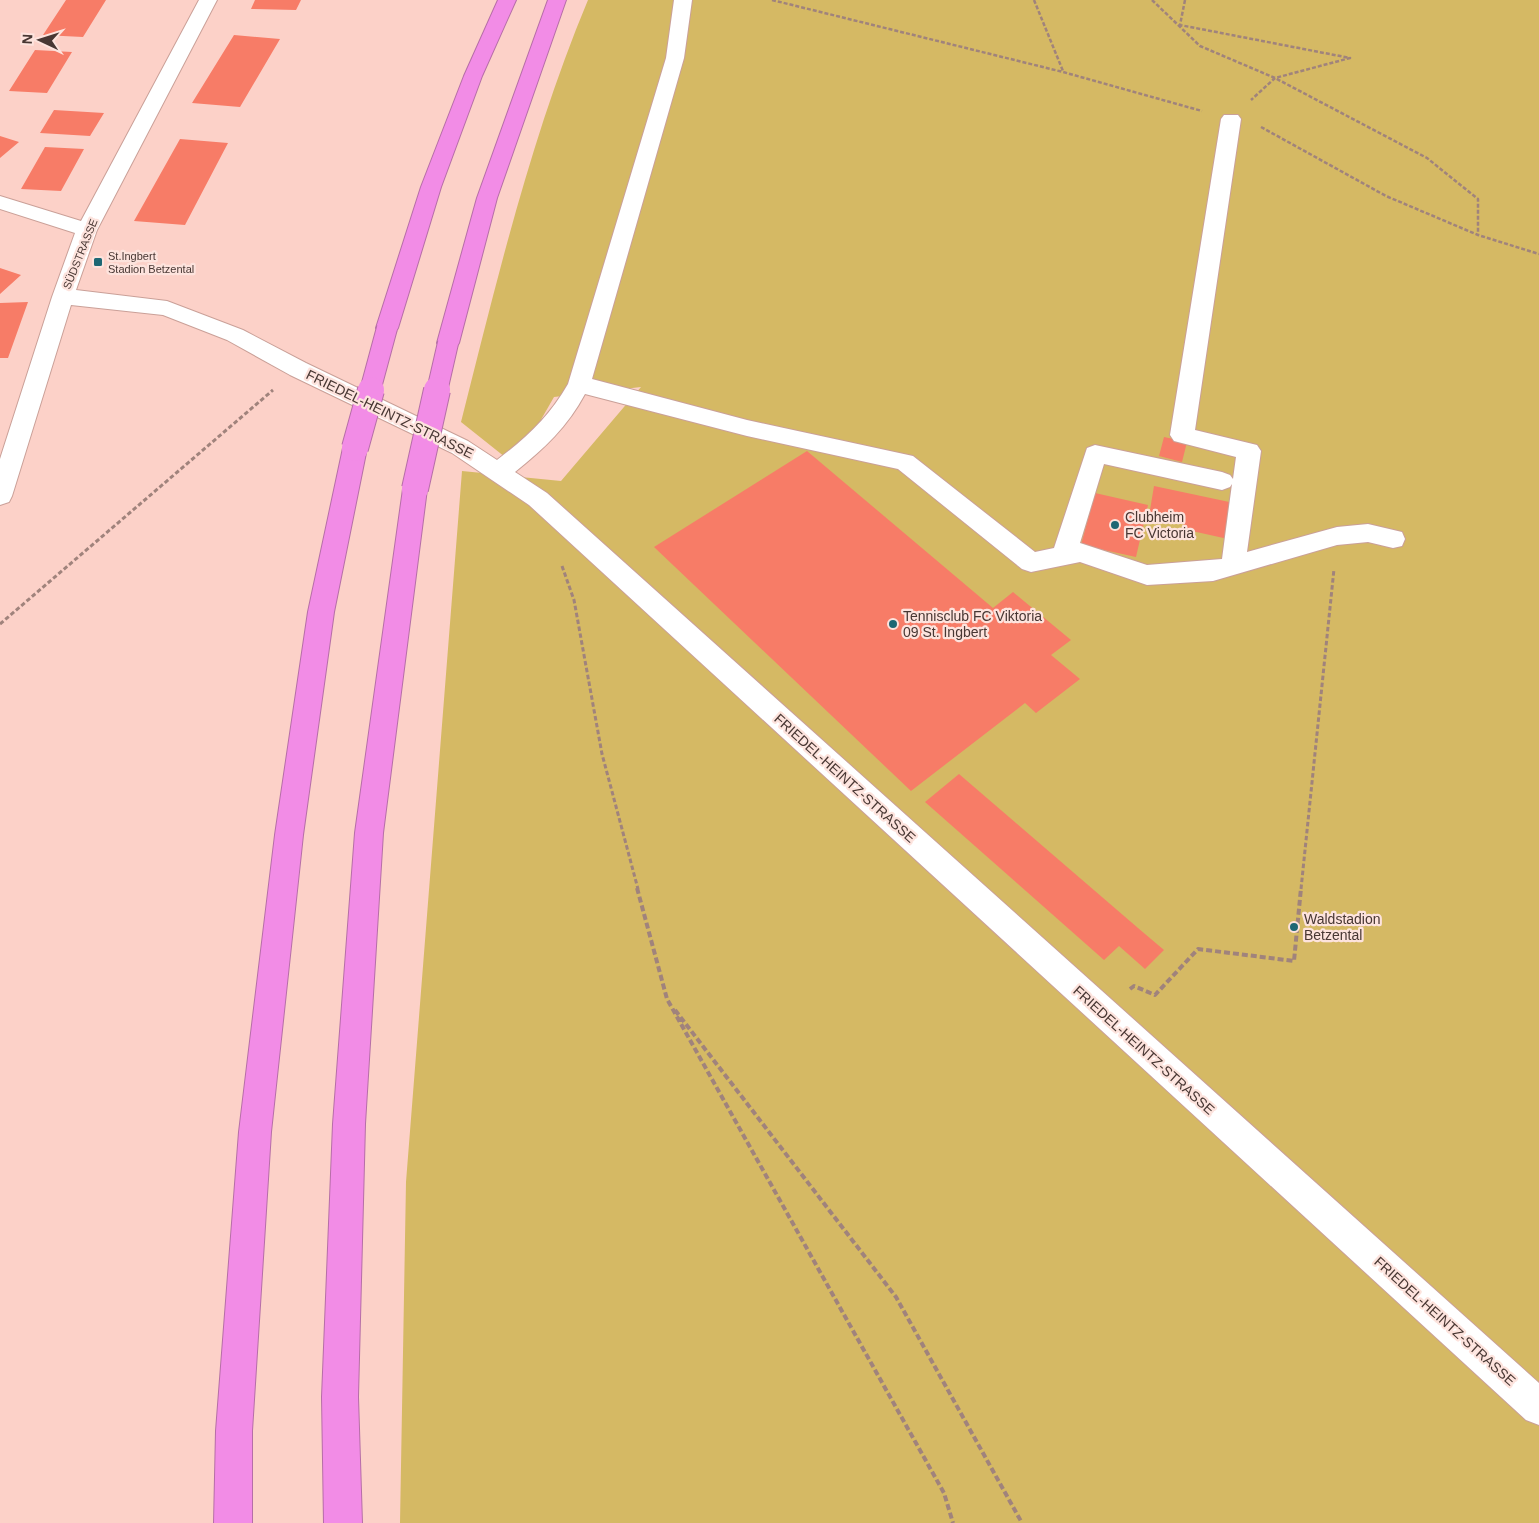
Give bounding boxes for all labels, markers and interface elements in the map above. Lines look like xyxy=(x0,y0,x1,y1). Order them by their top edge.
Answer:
north arrow xyxy=(15,15,65,65)
text: N xyxy=(19,33,35,45)
street label: SÜDSTRASSE xyxy=(60,217,100,291)
place label: St.Ingbert Stadion Betzental xyxy=(108,250,194,275)
marker: St.Ingbert Stadion Betzental xyxy=(92,256,104,268)
street label: FRIEDEL-HEINTZ-STRASSE xyxy=(304,366,476,462)
place label: Clubheim FC Victoria xyxy=(1125,509,1194,541)
marker: Clubheim FC Victoria xyxy=(1109,519,1121,531)
place label: Tennisclub FC Viktoria 09 St. Ingbert xyxy=(903,608,1042,640)
marker: Tennisclub FC Viktoria 09 St. Ingbert xyxy=(887,618,899,630)
street label: FRIEDEL-HEINTZ-STRASSE xyxy=(771,710,919,846)
place label: Waldstadion Betzental xyxy=(1304,911,1381,943)
marker: Waldstadion Betzental xyxy=(1288,921,1300,933)
street label: FRIEDEL-HEINTZ-STRASSE xyxy=(1070,982,1218,1118)
street label: FRIEDEL-HEINTZ-STRASSE xyxy=(1371,1253,1519,1389)

